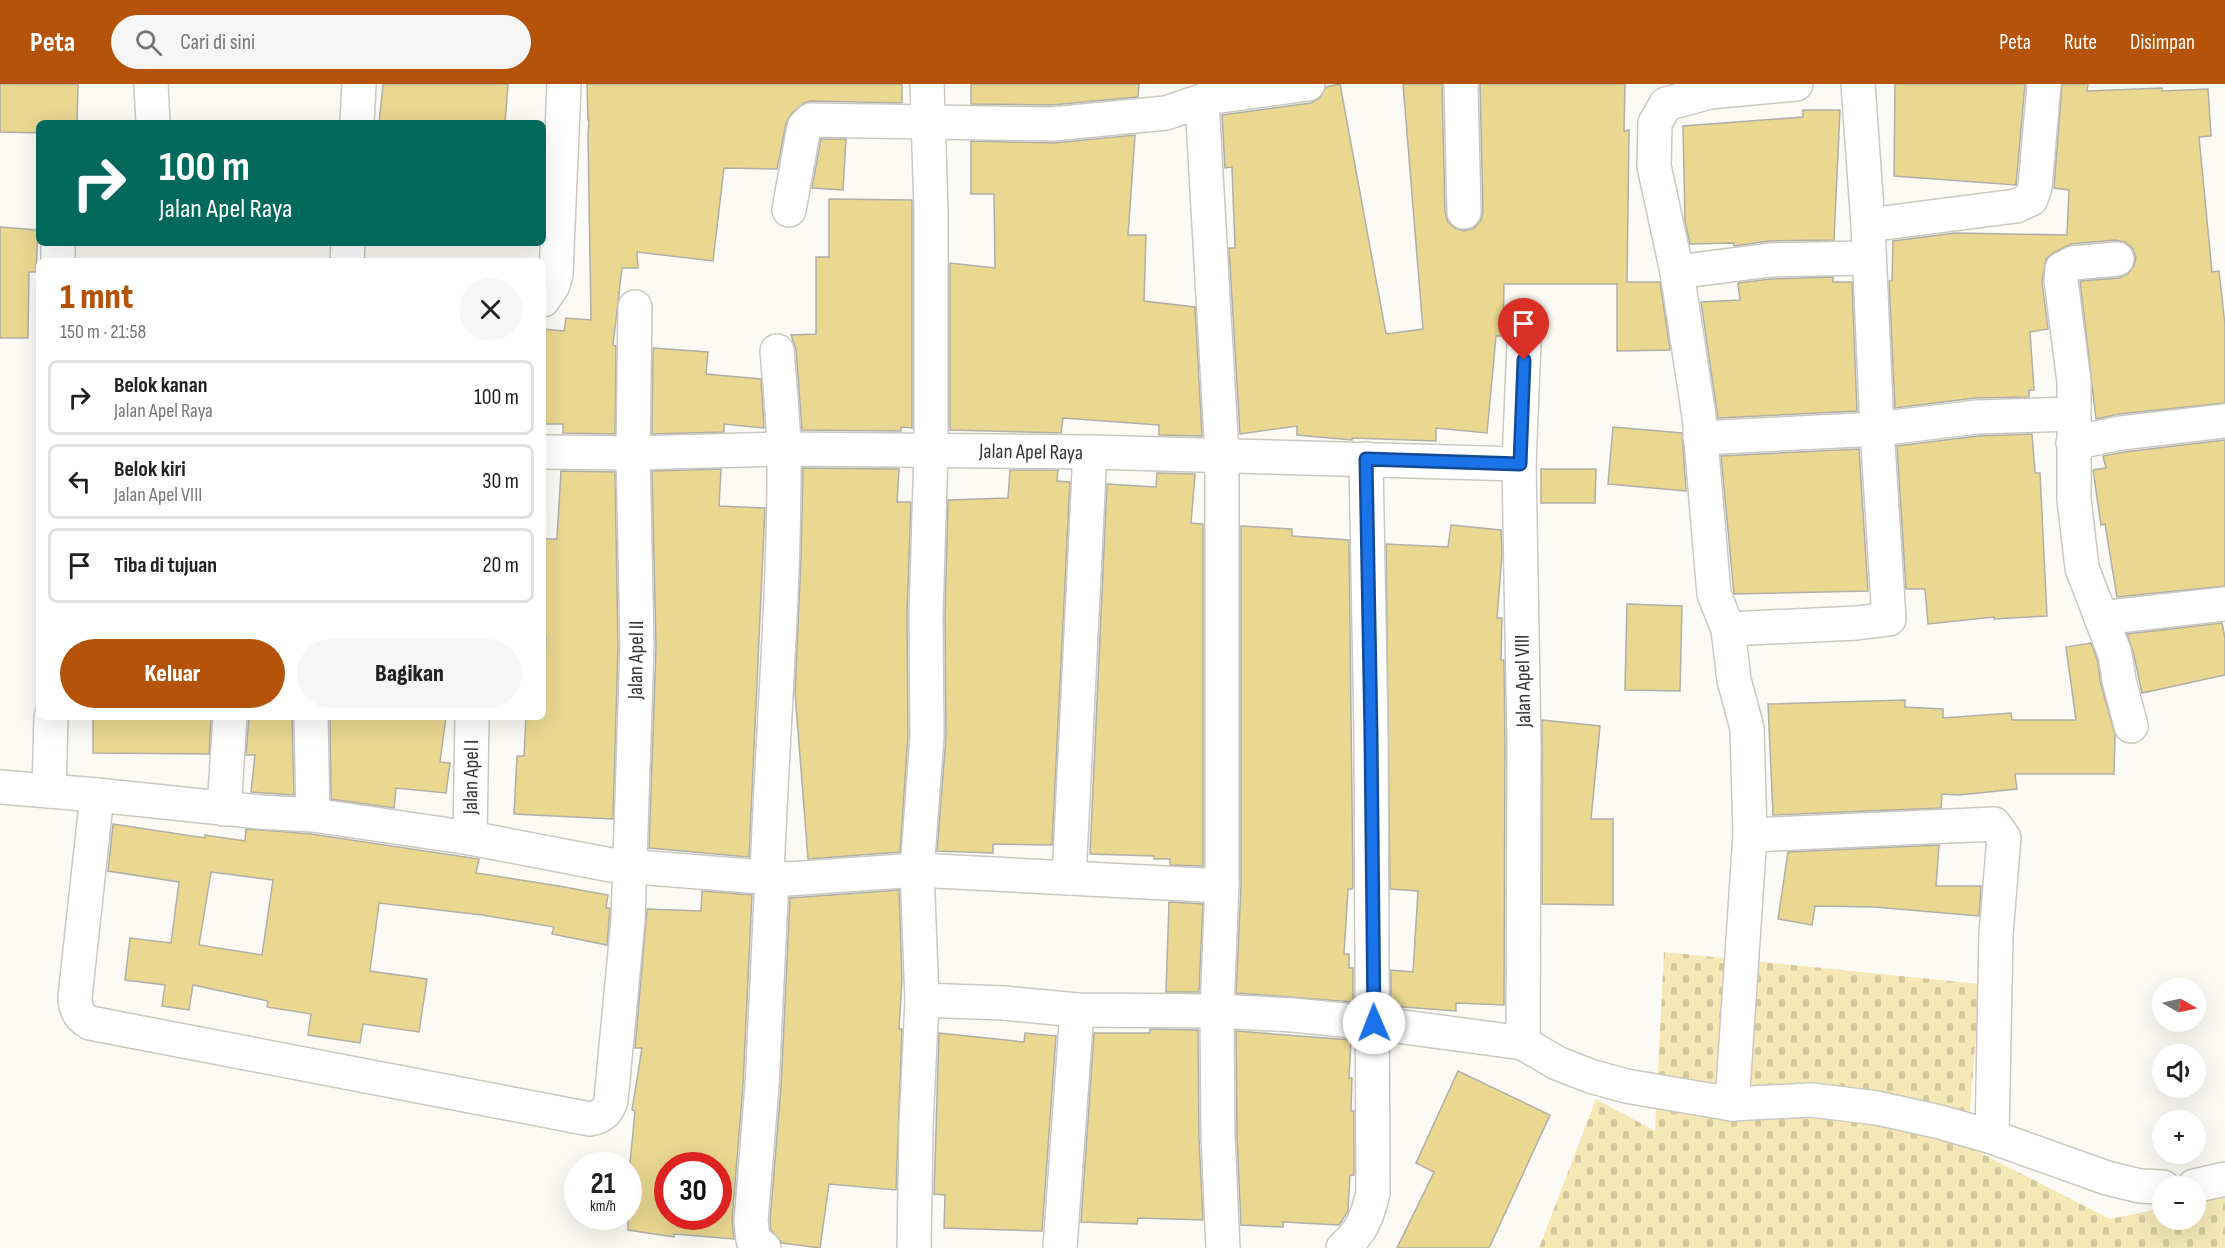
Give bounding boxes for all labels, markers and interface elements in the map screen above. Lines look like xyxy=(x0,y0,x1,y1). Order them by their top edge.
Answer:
search box xyxy=(111,15,531,69)
text: Peta xyxy=(30,26,75,59)
icon: search xyxy=(132,26,165,59)
text: Cari di sini xyxy=(180,29,255,56)
text: Peta xyxy=(1999,30,2031,55)
text: Rute xyxy=(2064,30,2097,55)
text: Disimpan xyxy=(2130,30,2195,55)
text: 100 m xyxy=(159,142,250,193)
icon: right xyxy=(60,144,138,222)
text: Jalan Apel Raya xyxy=(159,193,292,225)
text: 1 mnt xyxy=(60,276,133,319)
button: close xyxy=(459,278,522,341)
pin xyxy=(1498,298,1549,360)
icon: arrive xyxy=(1507,307,1540,340)
text: 150 m · 21:58 xyxy=(60,320,146,344)
text: Belok kanan xyxy=(114,372,207,399)
icon: right xyxy=(63,381,96,414)
text: 100 m xyxy=(474,384,519,411)
text: Jalan Apel Raya xyxy=(114,399,213,423)
street label: Jalan Apel Raya xyxy=(978,439,1083,465)
text: Belok kiri xyxy=(114,456,186,483)
icon: left xyxy=(63,465,96,498)
text: 30 m xyxy=(482,468,519,495)
text: Jalan Apel VIII xyxy=(114,483,202,507)
icon: arrive xyxy=(63,549,96,582)
text: Tiba di tujuan xyxy=(114,552,217,579)
text: 20 m xyxy=(483,552,519,579)
street label: Jalan Apel II xyxy=(623,620,649,701)
street label: Jalan Apel VIII xyxy=(1510,634,1536,729)
button: Keluar xyxy=(60,639,285,708)
button: Bagikan xyxy=(297,639,522,708)
street label: Jalan Apel I xyxy=(458,739,484,816)
north arrow xyxy=(2152,978,2206,1032)
map controls xyxy=(2152,978,2206,1230)
position arrow xyxy=(1342,991,1406,1055)
button: sound xyxy=(2152,1044,2206,1098)
button: + xyxy=(2152,1110,2206,1164)
speed limit sign: 30 xyxy=(654,1152,732,1230)
text: 21 xyxy=(591,1166,615,1202)
button: − xyxy=(2152,1176,2206,1230)
text: km/h xyxy=(590,1197,616,1216)

